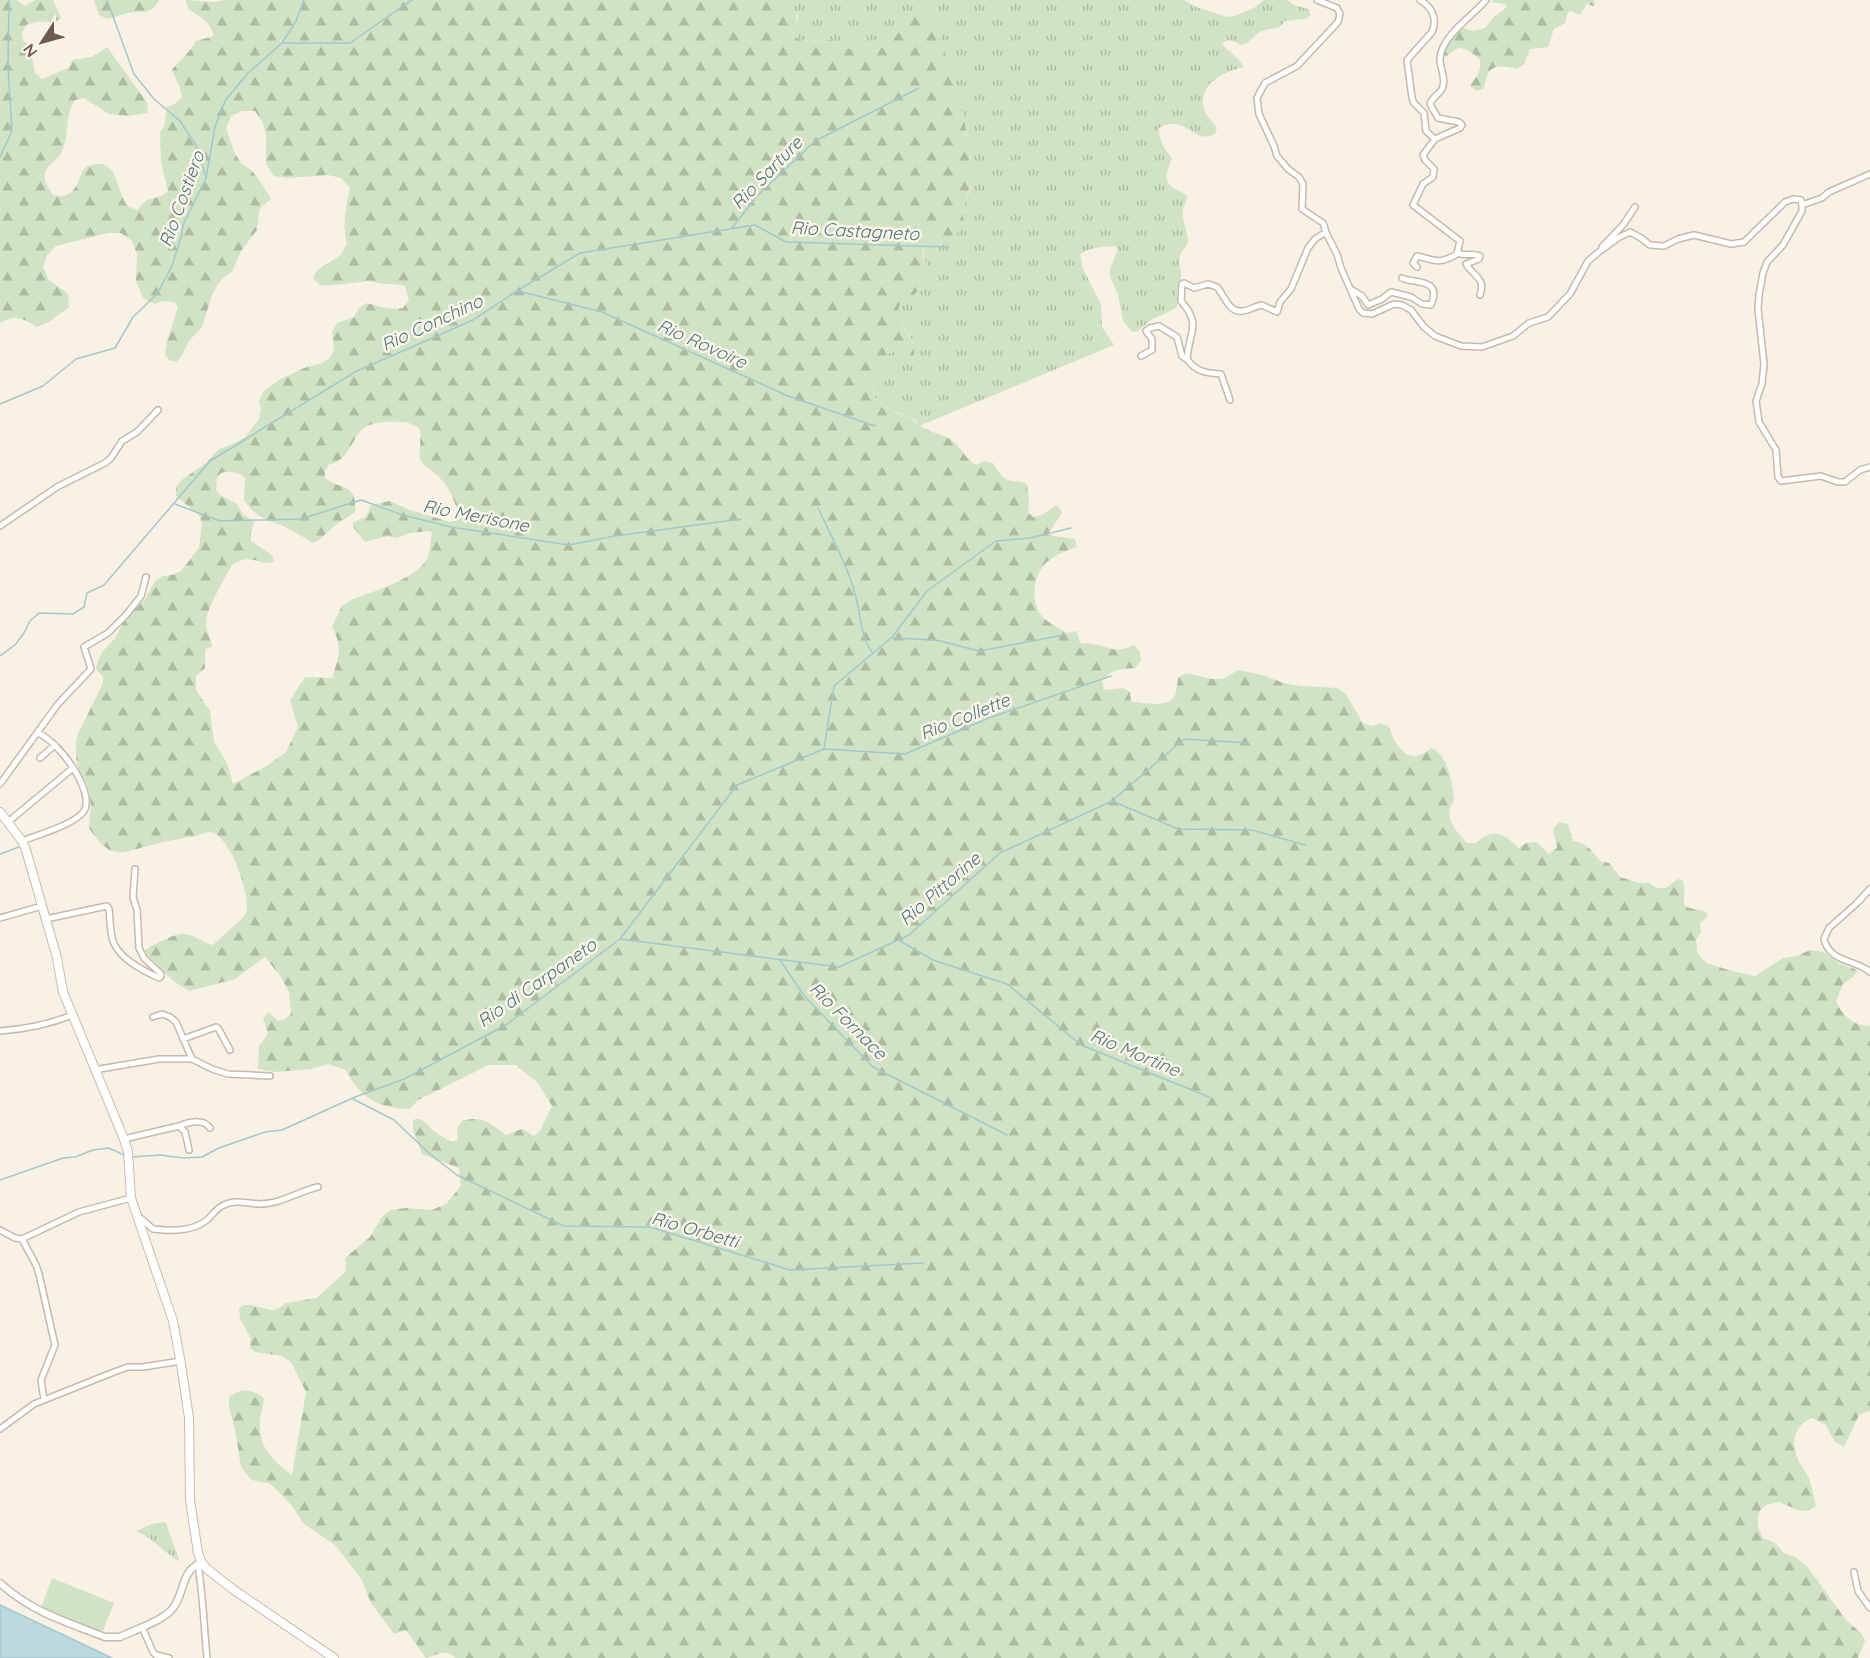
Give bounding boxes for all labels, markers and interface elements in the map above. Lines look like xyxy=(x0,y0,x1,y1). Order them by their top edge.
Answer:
north arrow xyxy=(12,12,72,72)
text: N xyxy=(18,40,41,61)
water label: Rio Sarture xyxy=(726,131,808,214)
water label: Rio Costiero xyxy=(154,147,210,250)
water label: Rio Castagneto xyxy=(790,216,921,245)
water label: Rio Conchino xyxy=(377,289,487,356)
water label: Rio Rovoire xyxy=(654,314,751,374)
water label: Rio Merisone xyxy=(421,494,532,537)
water label: Rio Collette xyxy=(917,688,1014,745)
water label: Rio Pittorine xyxy=(894,846,986,930)
water label: Rio di Carpaneto xyxy=(473,932,602,1032)
water label: Rio Fornace xyxy=(805,977,893,1065)
water label: Rio Mortine xyxy=(1087,1023,1184,1082)
water label: Rio Orbetti xyxy=(649,1206,743,1254)

